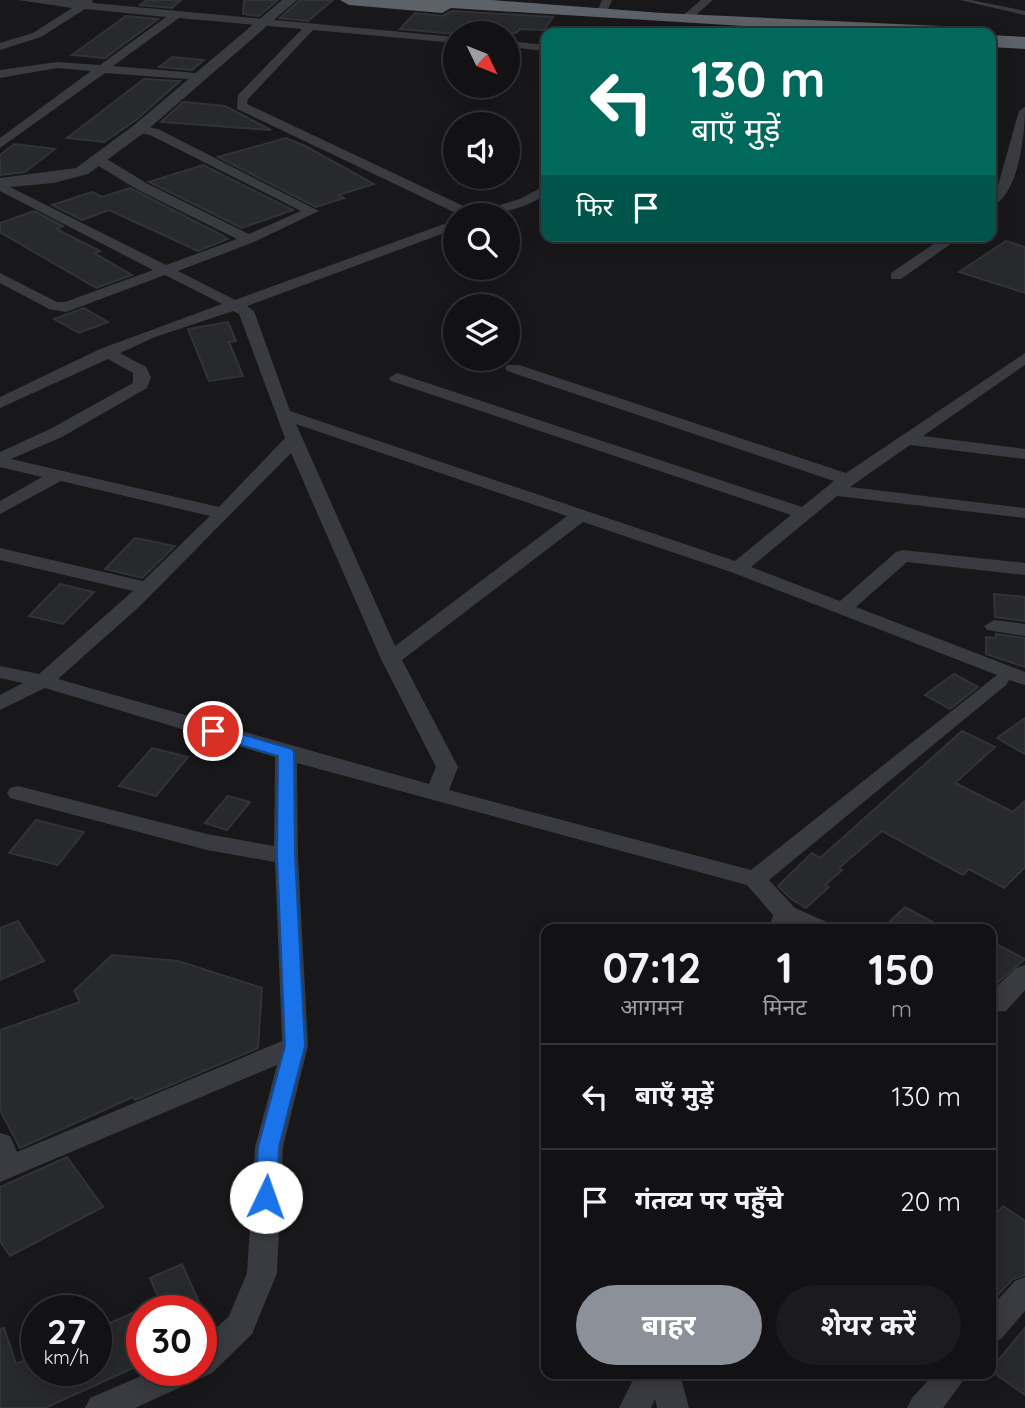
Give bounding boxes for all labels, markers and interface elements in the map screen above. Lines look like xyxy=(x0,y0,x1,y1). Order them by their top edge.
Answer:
north arrow xyxy=(443,21,520,98)
map controls xyxy=(443,21,520,371)
text: 130 m xyxy=(691,48,825,109)
icon: left xyxy=(576,56,667,147)
text: बाएँ मुड़ें xyxy=(691,109,780,149)
button: sound xyxy=(443,112,520,189)
icon: arrive xyxy=(627,189,665,227)
text: फिर xyxy=(576,190,613,223)
button: search xyxy=(443,203,520,280)
button: layers xyxy=(443,294,520,371)
pin xyxy=(183,701,243,761)
icon: arrive xyxy=(194,712,232,750)
text: 07:12 xyxy=(602,941,701,994)
text: 1 xyxy=(777,941,793,994)
text: 150 xyxy=(868,943,935,996)
text: आगमन xyxy=(620,992,683,1021)
text: मिनट xyxy=(763,992,807,1021)
text: m xyxy=(891,994,912,1023)
icon: left xyxy=(576,1078,614,1116)
text: बाएँ मुड़ें xyxy=(635,1078,714,1111)
text: 130 m xyxy=(891,1080,961,1113)
position arrow xyxy=(229,1160,303,1234)
icon: arrive xyxy=(576,1183,614,1221)
text: गंतव्य पर पहुँचे xyxy=(635,1183,783,1216)
text: 20 m xyxy=(900,1185,961,1218)
button: बाहर xyxy=(576,1285,762,1365)
button: शेयर करें xyxy=(776,1285,961,1365)
speed limit sign: 30 xyxy=(126,1295,217,1386)
text: 27 xyxy=(47,1309,86,1353)
text: km/h xyxy=(44,1346,89,1369)

